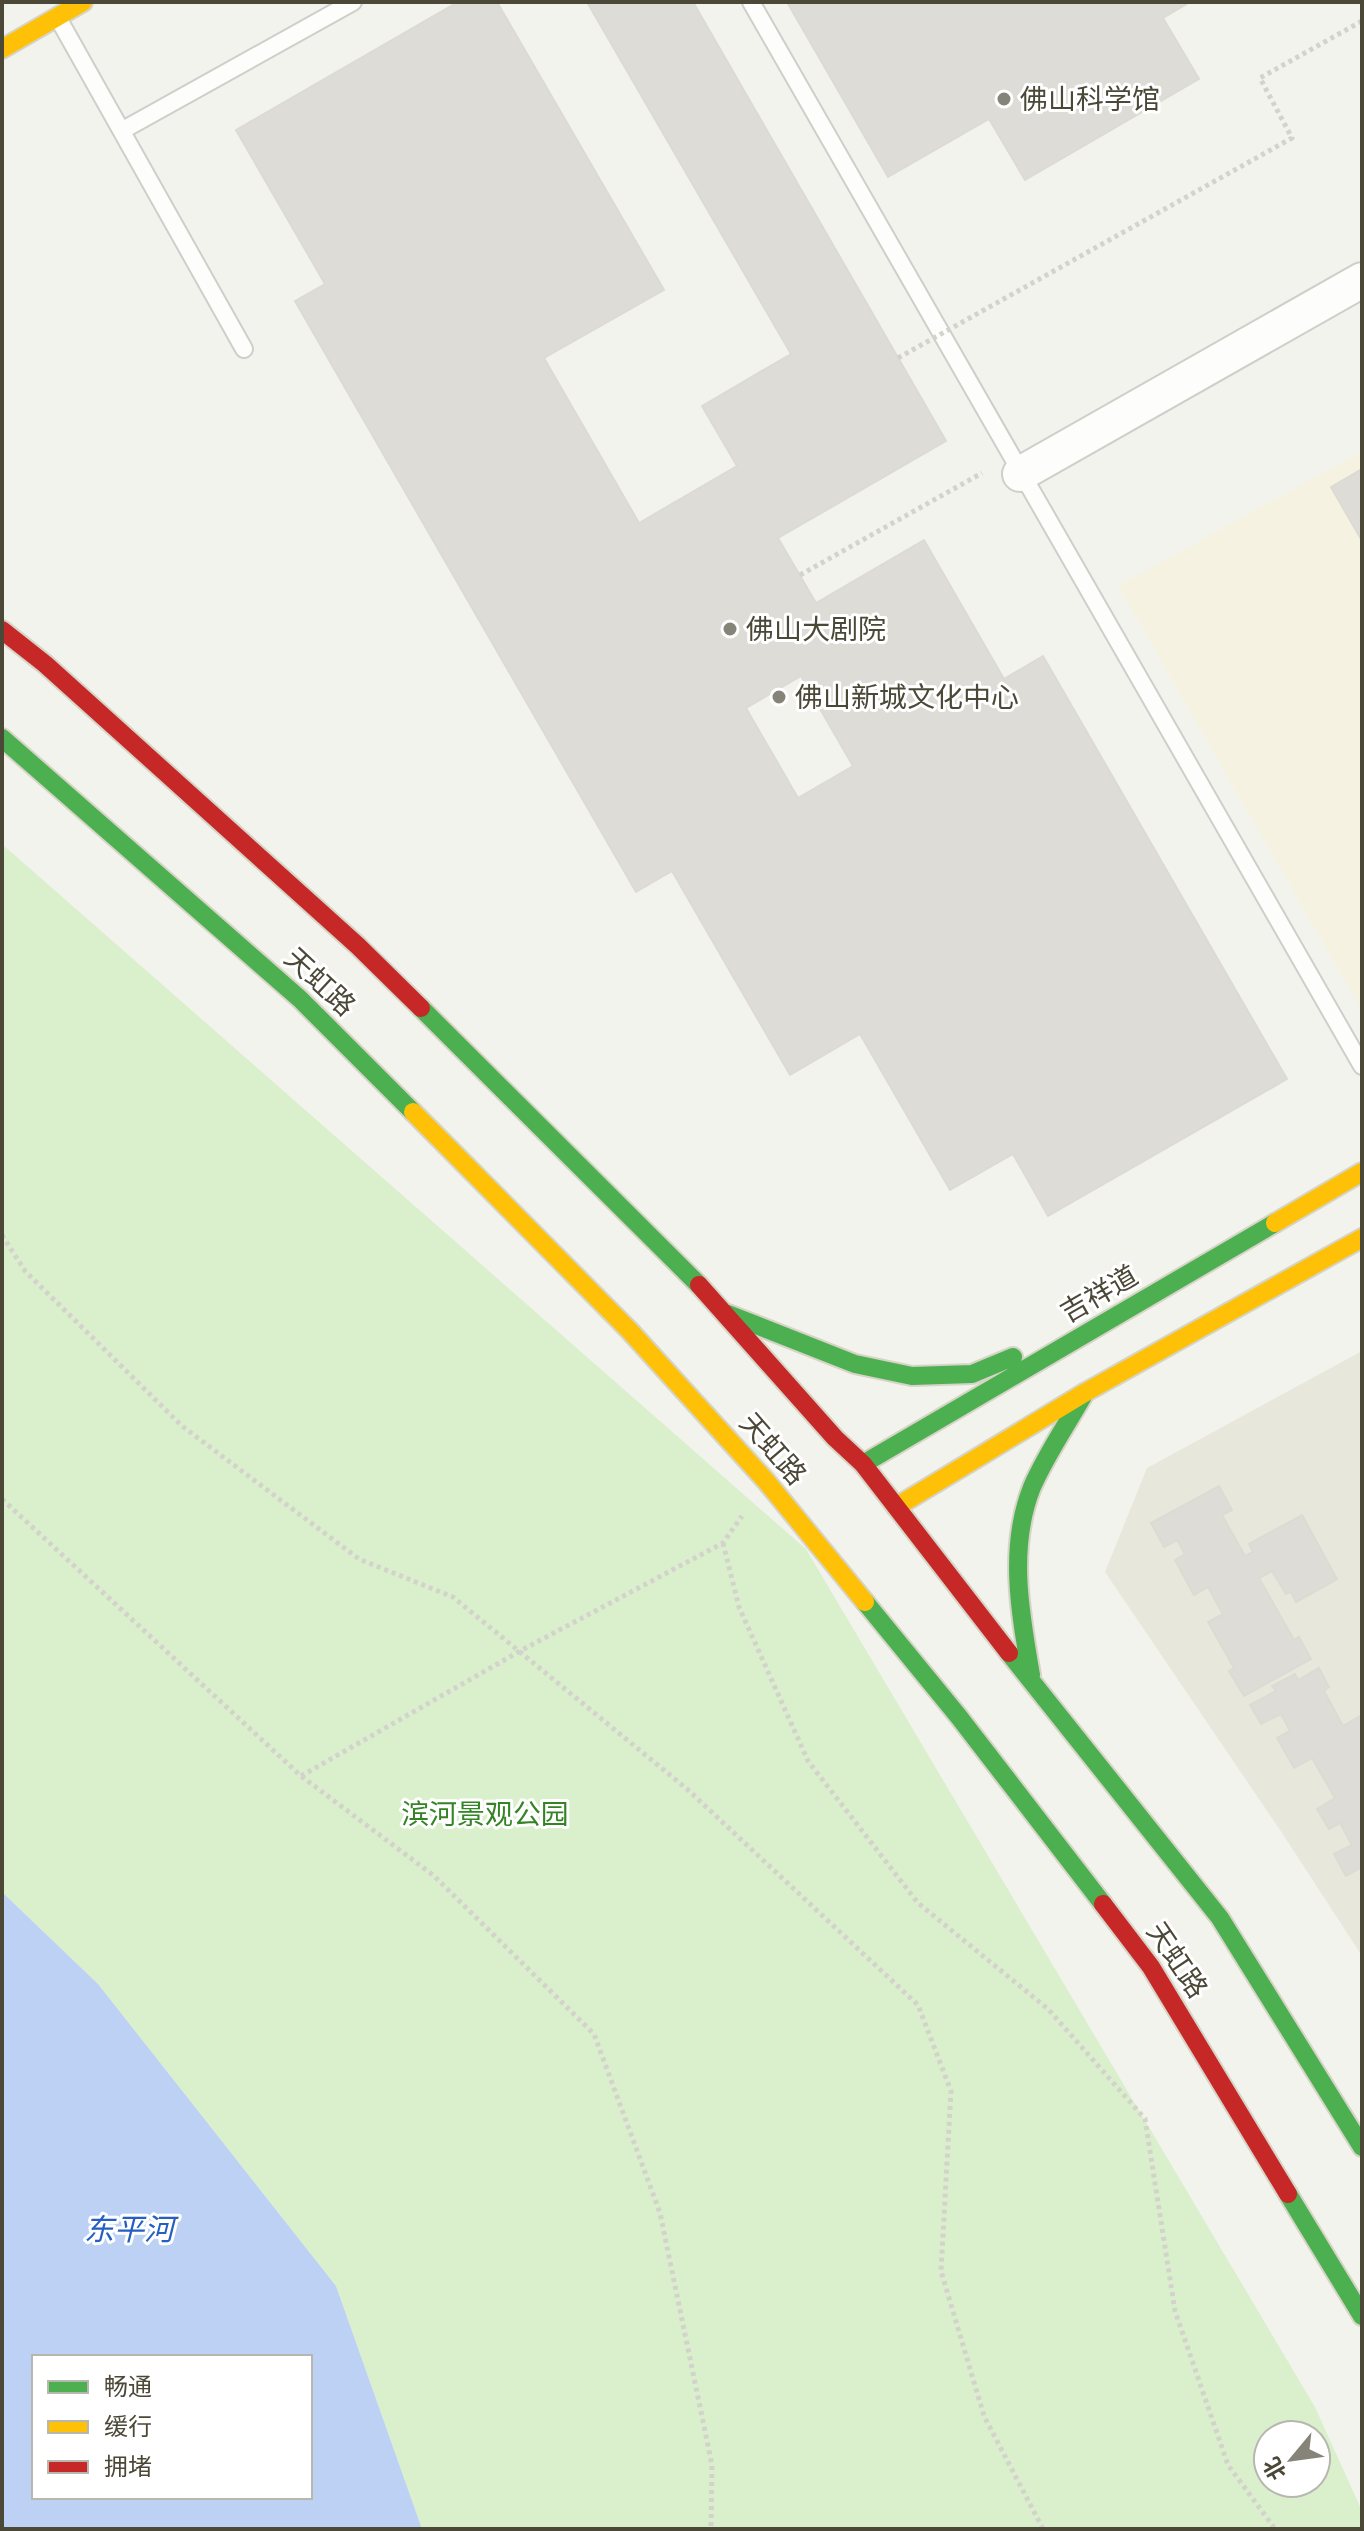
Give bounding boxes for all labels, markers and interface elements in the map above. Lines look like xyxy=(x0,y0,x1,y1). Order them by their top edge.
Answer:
place label: 佛山科学馆 xyxy=(1020,83,1160,116)
marker: 佛山科学馆 xyxy=(995,90,1013,108)
place label: 佛山大剧院 xyxy=(746,613,886,646)
marker: 佛山大剧院 xyxy=(721,620,739,638)
place label: 佛山新城文化中心 xyxy=(795,681,1019,714)
marker: 佛山新城文化中心 xyxy=(770,688,788,706)
street label: 天虹路 xyxy=(278,941,362,1023)
street label: 吉祥道 xyxy=(1054,1259,1144,1329)
street label: 天虹路 xyxy=(733,1406,813,1492)
park label: 滨河景观公园 xyxy=(401,1798,569,1831)
street label: 天虹路 xyxy=(1140,1916,1214,2004)
water label: 东平河 xyxy=(84,2212,179,2247)
legend xyxy=(32,2355,312,2499)
text: 畅通 xyxy=(104,2373,152,2401)
text: 缓行 xyxy=(104,2413,152,2441)
north arrow xyxy=(1252,2419,1332,2499)
text: 拥堵 xyxy=(104,2453,152,2481)
text: 北 xyxy=(1259,2453,1291,2484)

